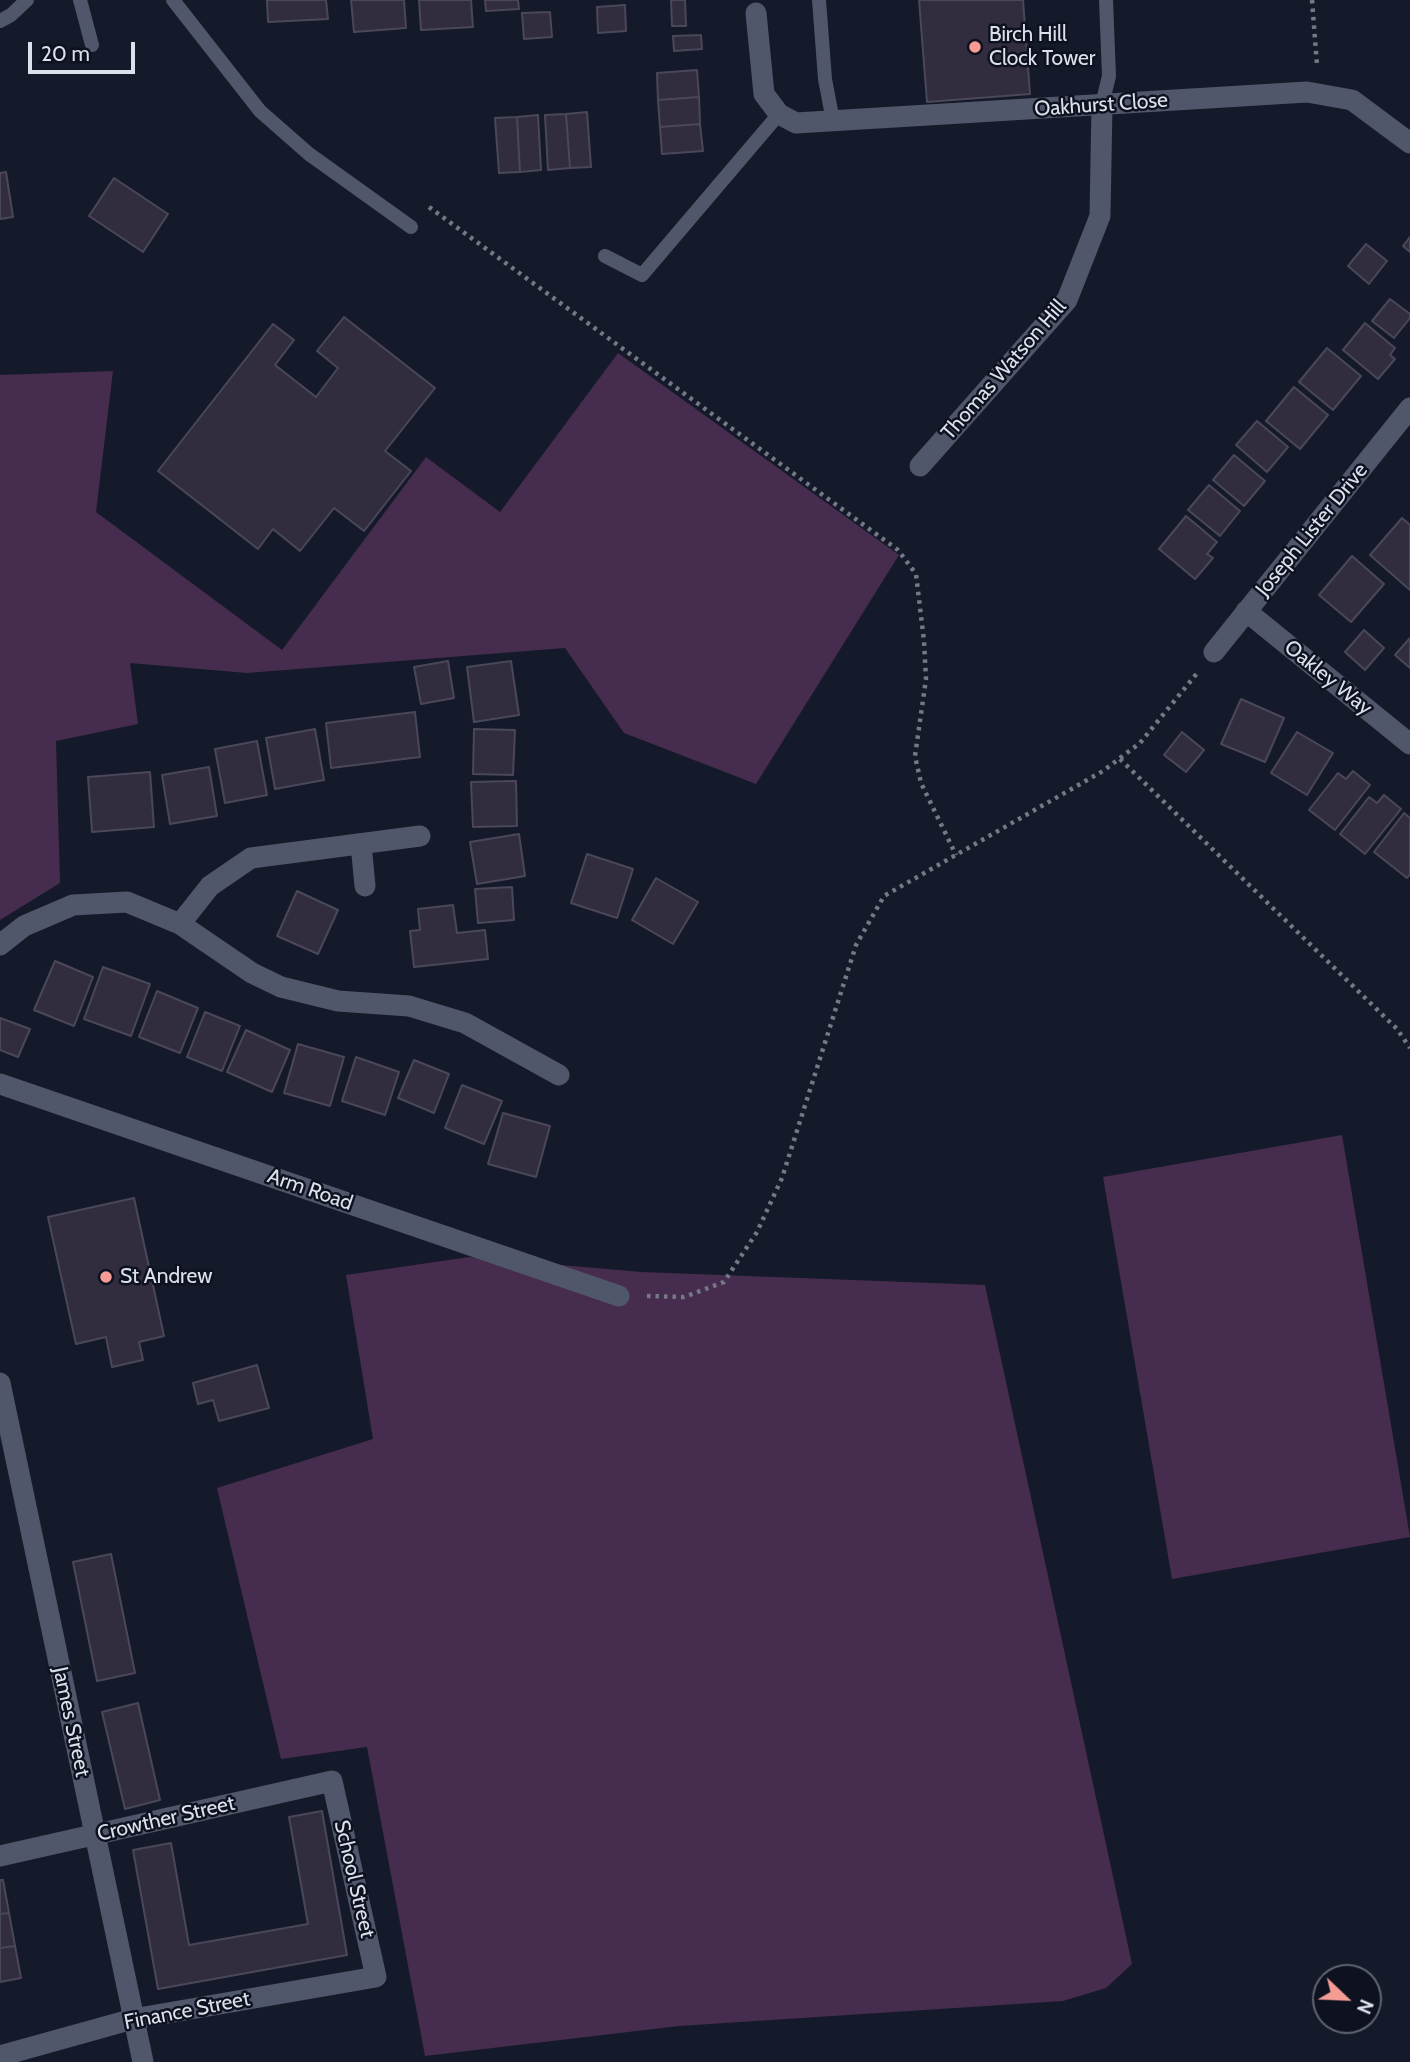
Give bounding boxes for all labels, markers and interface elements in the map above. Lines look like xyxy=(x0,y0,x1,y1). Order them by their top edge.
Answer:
place label: Birch Hill Clock Tower xyxy=(989,22,1095,72)
scale bar xyxy=(32,28,138,72)
marker: Birch Hill Clock Tower xyxy=(967,39,983,55)
text: 20 m xyxy=(41,41,90,66)
street label: Oakhurst Close xyxy=(1033,88,1169,122)
street label: Thomas Watson Hill xyxy=(936,295,1072,445)
street label: Joseph Lister Drive xyxy=(1251,458,1373,602)
street label: Oakley Way xyxy=(1279,635,1377,721)
street label: Arm Road xyxy=(264,1164,356,1216)
place label: St Andrew xyxy=(120,1264,212,1290)
marker: St Andrew xyxy=(98,1269,114,1285)
street label: James Street xyxy=(47,1665,95,1779)
street label: Crowther Street xyxy=(95,1791,237,1847)
street label: School Street xyxy=(328,1818,380,1940)
north arrow xyxy=(1312,1964,1382,2034)
street label: Finance Street xyxy=(122,1986,252,2036)
text: N xyxy=(1352,1996,1378,2017)

